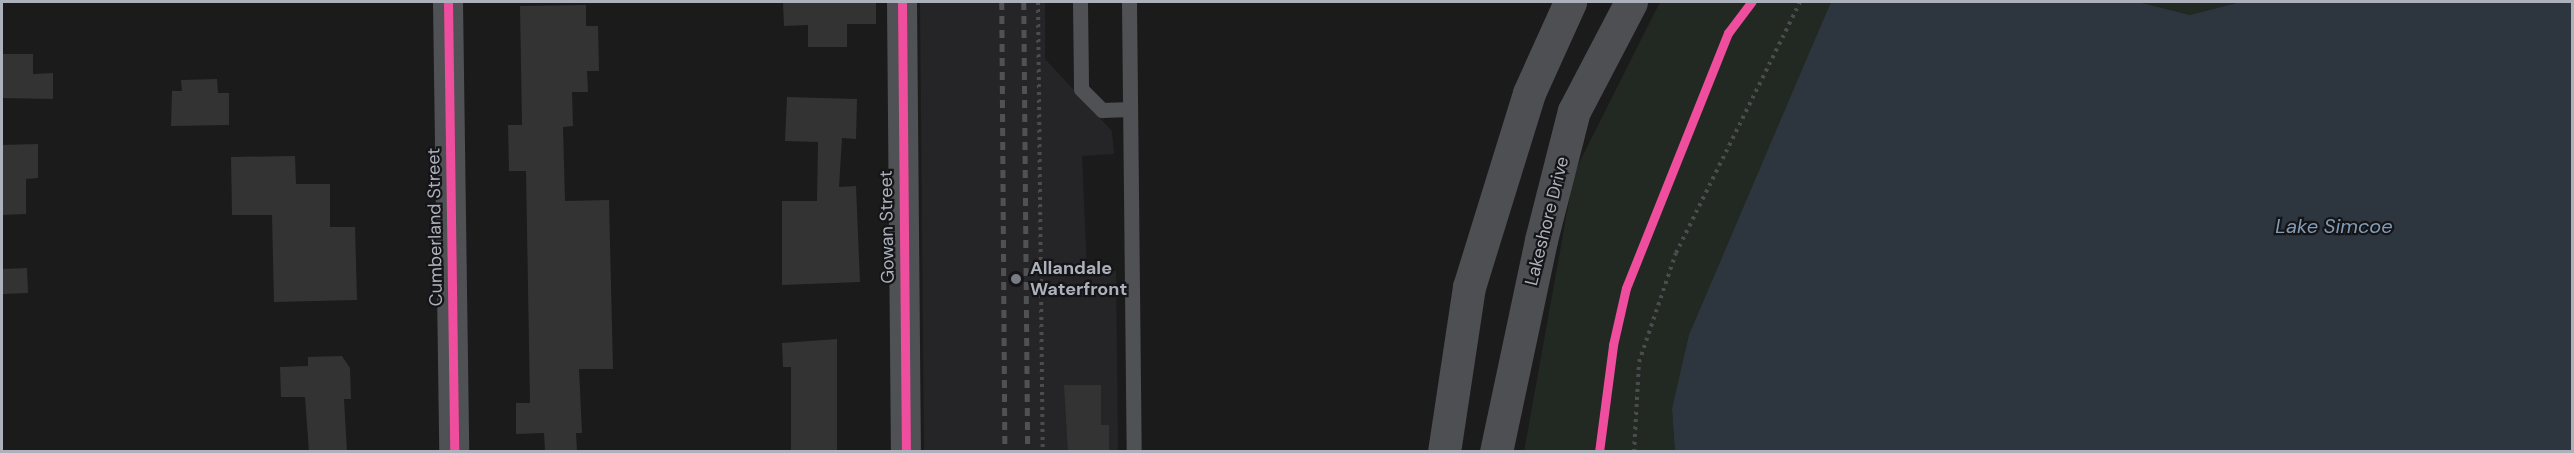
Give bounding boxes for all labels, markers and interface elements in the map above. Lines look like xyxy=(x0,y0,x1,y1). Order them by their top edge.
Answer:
street label: Cumberland Street xyxy=(423,148,447,306)
street label: Lakeshore Drive xyxy=(1521,154,1573,288)
street label: Gowan Street xyxy=(875,170,899,284)
water label: Lake Simcoe xyxy=(2275,214,2393,238)
place label: Allandale Waterfront xyxy=(1030,258,1127,300)
marker: Allandale Waterfront xyxy=(1007,270,1025,288)

